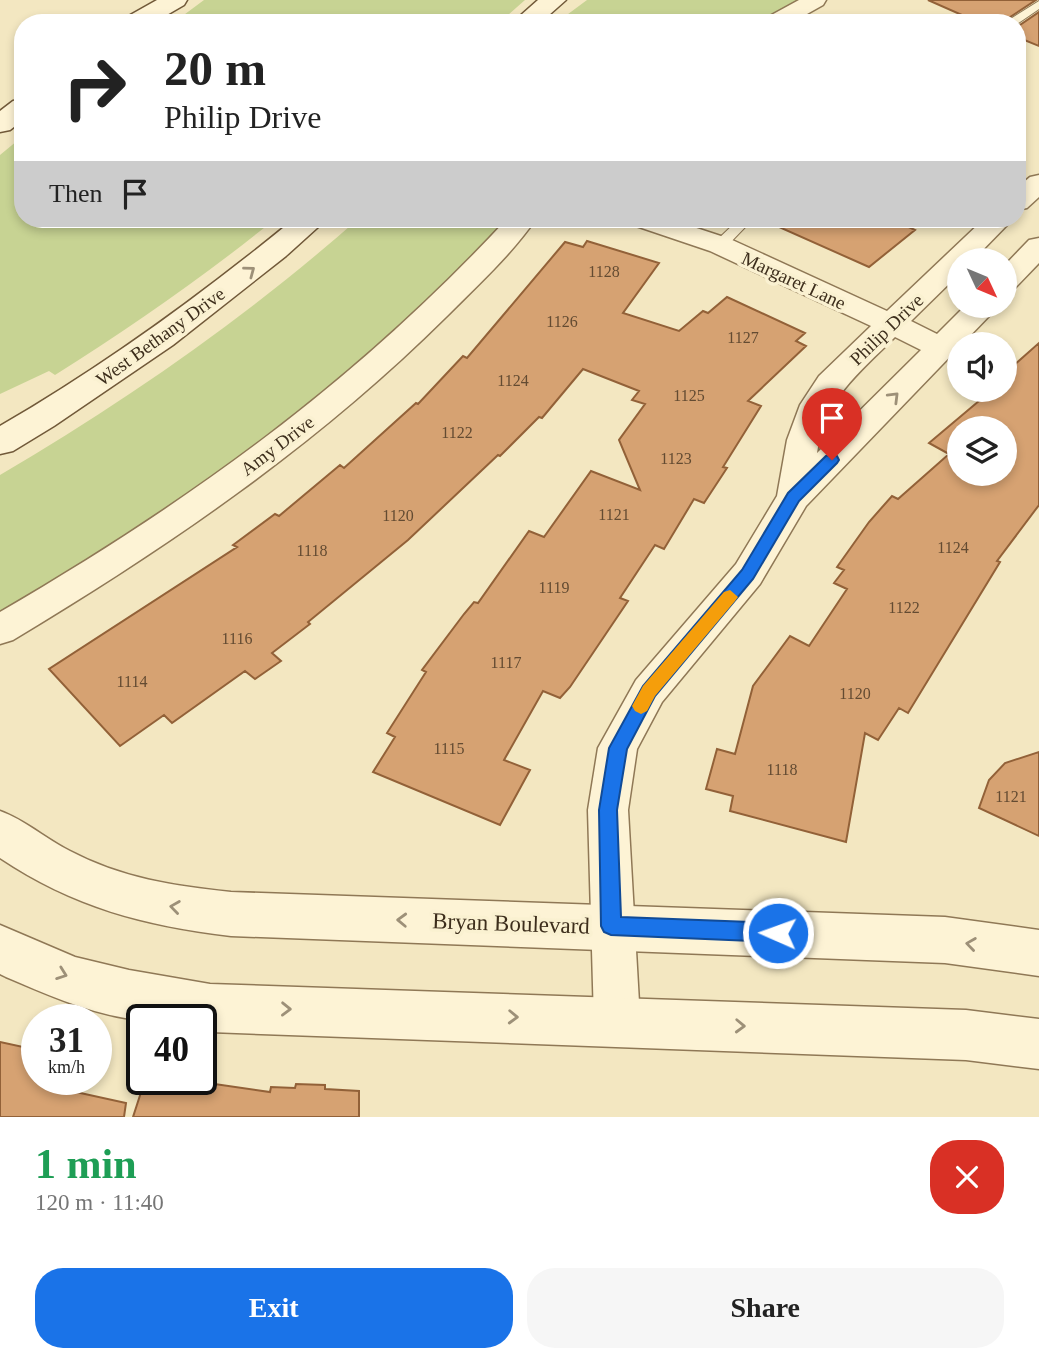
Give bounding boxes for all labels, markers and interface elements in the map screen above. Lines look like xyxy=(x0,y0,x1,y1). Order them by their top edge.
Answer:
text: 20 m xyxy=(164,41,266,96)
icon: right xyxy=(49,42,140,133)
text: Philip Drive xyxy=(164,99,321,135)
icon: arrive xyxy=(116,175,154,213)
text: Then xyxy=(49,179,102,208)
street label: Margaret Lane xyxy=(739,247,849,314)
north arrow xyxy=(947,248,1017,318)
map controls xyxy=(947,248,1017,486)
house number: 1128 xyxy=(588,263,620,280)
one-way arrow xyxy=(242,266,255,279)
street label: West Bethany Drive xyxy=(92,283,229,390)
street label: Philip Drive xyxy=(845,289,927,369)
house number: 1126 xyxy=(546,313,578,330)
house number: 1127 xyxy=(727,329,759,346)
button: sound xyxy=(947,332,1017,402)
house number: 1124 xyxy=(497,372,529,389)
house number: 1125 xyxy=(673,387,705,404)
pin xyxy=(802,388,862,460)
one-way arrow xyxy=(886,393,898,405)
icon: arrive xyxy=(813,399,851,437)
street label: Amy Drive xyxy=(237,411,318,480)
button: layers xyxy=(947,416,1017,486)
house number: 1122 xyxy=(441,424,473,441)
house number: 1123 xyxy=(660,450,692,467)
house number: 1121 xyxy=(598,506,630,523)
house number: 1120 xyxy=(382,507,414,524)
house number: 1124 xyxy=(937,539,969,556)
house number: 1118 xyxy=(297,542,327,559)
house number: 1119 xyxy=(539,579,569,596)
house number: 1122 xyxy=(888,599,920,616)
house number: 1116 xyxy=(222,630,252,647)
house number: 1117 xyxy=(491,654,521,671)
house number: 1114 xyxy=(117,673,147,690)
house number: 1120 xyxy=(839,685,871,702)
house number: 1115 xyxy=(434,740,464,757)
house number: 1118 xyxy=(767,761,797,778)
house number: 1121 xyxy=(995,788,1027,805)
position arrow xyxy=(741,896,815,970)
one-way arrow xyxy=(169,899,181,914)
street label: Bryan Boulevard xyxy=(432,908,591,939)
one-way arrow xyxy=(396,912,407,927)
one-way arrow xyxy=(966,936,977,951)
one-way arrow xyxy=(56,966,68,980)
one-way arrow xyxy=(281,1001,291,1017)
speed limit sign: 40 xyxy=(126,1004,217,1095)
one-way arrow xyxy=(508,1009,519,1024)
one-way arrow xyxy=(735,1018,746,1033)
text: 31 xyxy=(49,1021,84,1060)
text: km/h xyxy=(48,1057,85,1077)
button: close xyxy=(930,1140,1004,1214)
text: 1 min xyxy=(35,1141,137,1187)
text: 120 m · 11:40 xyxy=(35,1190,164,1215)
button: Exit xyxy=(35,1268,513,1348)
button: Share xyxy=(527,1268,1004,1348)

